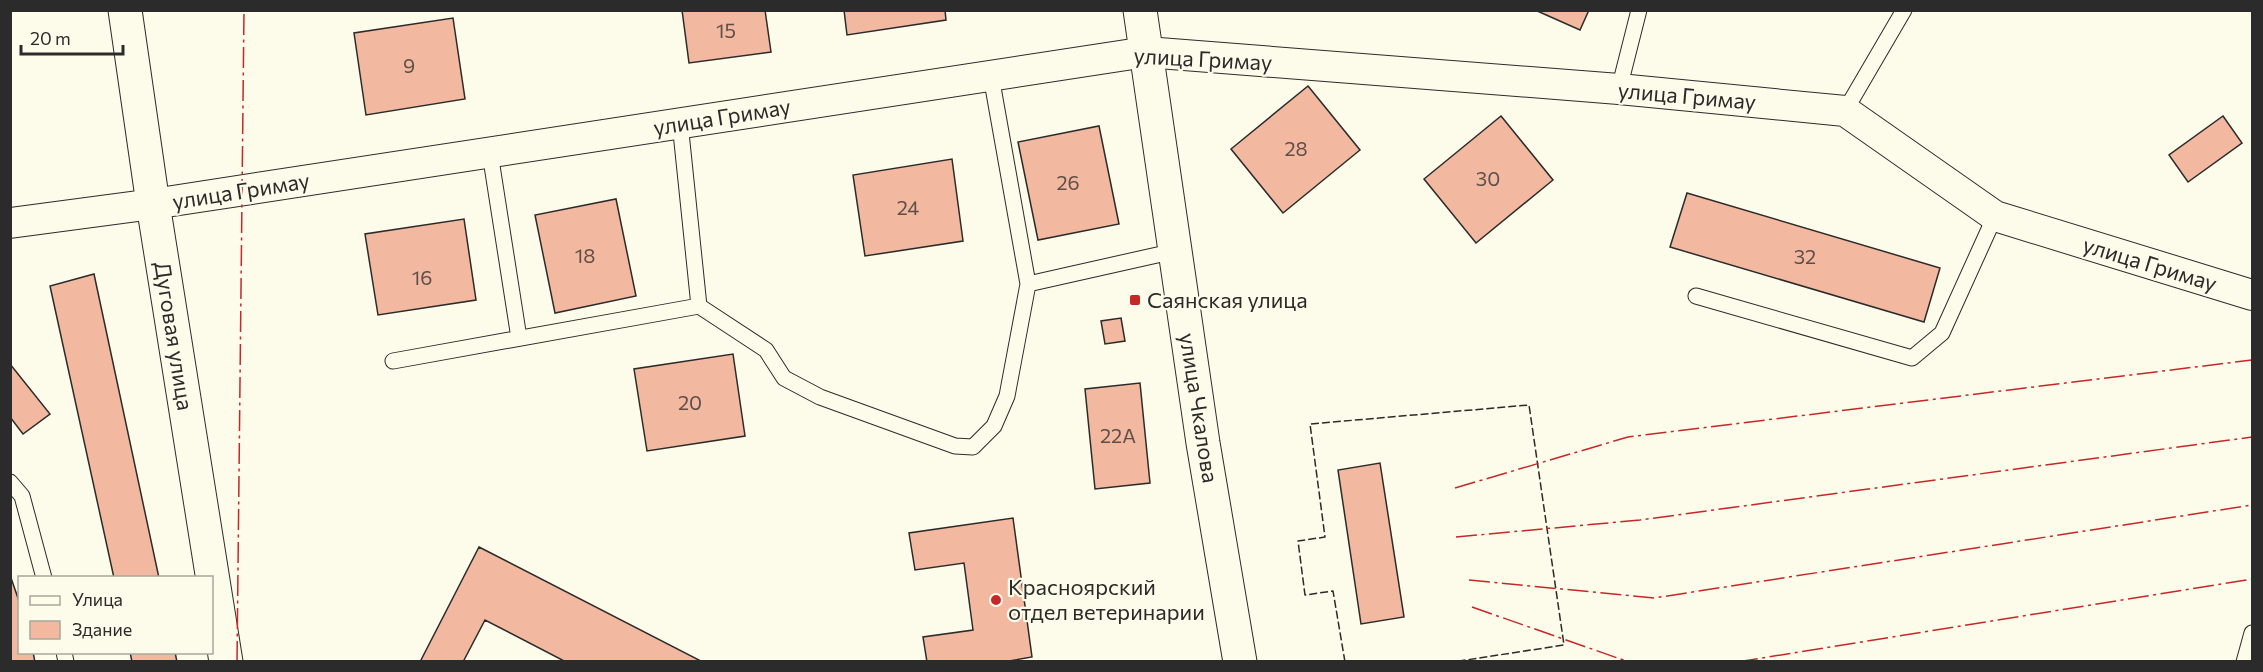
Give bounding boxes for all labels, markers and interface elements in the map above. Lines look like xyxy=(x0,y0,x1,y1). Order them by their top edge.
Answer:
scale bar xyxy=(21,18,123,56)
house number: 15 xyxy=(716,18,736,42)
text: 20 m xyxy=(30,27,71,49)
street label: улица Гримау xyxy=(1133,41,1273,76)
house number: 9 xyxy=(403,53,415,77)
street label: улица Гримау xyxy=(1617,76,1757,115)
street label: улица Гримау xyxy=(651,92,793,141)
house number: 28 xyxy=(1284,136,1308,160)
street label: улица Гримау xyxy=(170,166,312,215)
house number: 30 xyxy=(1476,166,1500,190)
house number: 26 xyxy=(1056,170,1080,194)
house number: 24 xyxy=(897,195,919,219)
street label: улица Гримау xyxy=(2080,230,2220,297)
house number: 18 xyxy=(575,243,595,267)
house number: 32 xyxy=(1794,244,1816,268)
street label: Дуговая улица xyxy=(149,260,200,412)
house number: 16 xyxy=(412,265,432,289)
place label: Саянская улица xyxy=(1147,286,1308,313)
marker: Саянская улица xyxy=(1128,293,1142,307)
street label: улица Чкалова xyxy=(1174,331,1225,485)
house number: 20 xyxy=(678,390,702,414)
house number: 22А xyxy=(1100,423,1136,447)
place label: Красноярский отдел ветеринарии xyxy=(1008,573,1205,625)
legend xyxy=(18,576,213,654)
text: Улица xyxy=(72,588,123,610)
marker: Красноярский отдел ветеринарии xyxy=(989,593,1003,607)
text: Здание xyxy=(72,618,132,640)

